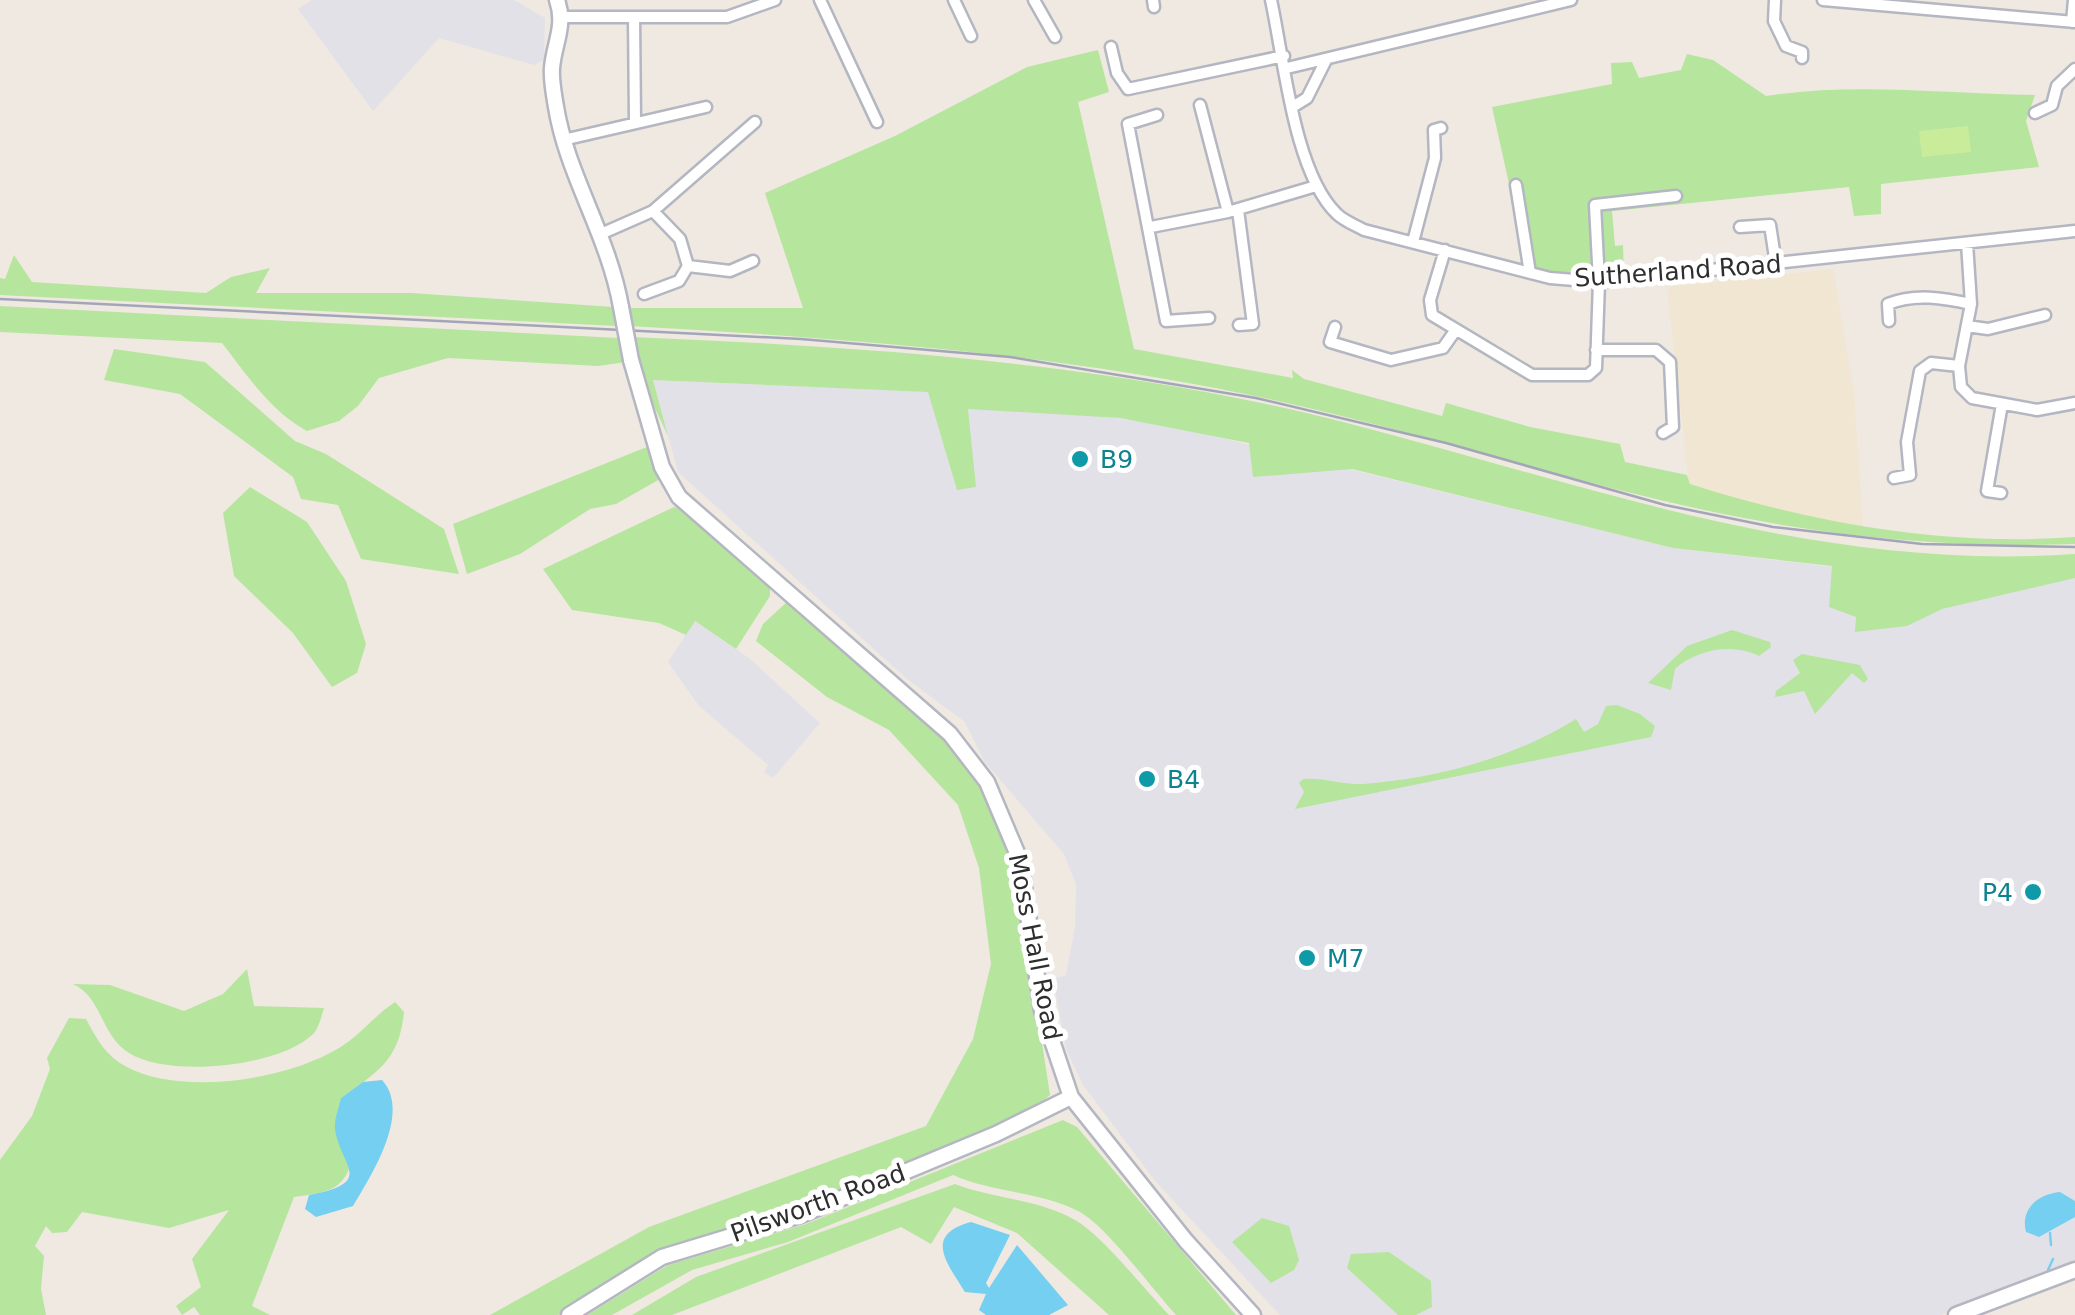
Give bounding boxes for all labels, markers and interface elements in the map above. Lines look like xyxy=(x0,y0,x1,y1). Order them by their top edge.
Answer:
street label: Sutherland Road xyxy=(1573,249,1783,293)
place label: B9 xyxy=(1100,445,1133,474)
marker: B9 xyxy=(1069,448,1091,470)
place label: B4 xyxy=(1167,765,1200,794)
marker: B4 xyxy=(1136,768,1158,790)
street label: Moss Hall Road xyxy=(1003,851,1067,1043)
place label: P4 xyxy=(1982,878,2013,907)
marker: P4 xyxy=(2022,881,2044,903)
place label: M7 xyxy=(1327,944,1364,973)
marker: M7 xyxy=(1296,947,1318,969)
street label: Pilsworth Road xyxy=(727,1158,909,1248)

